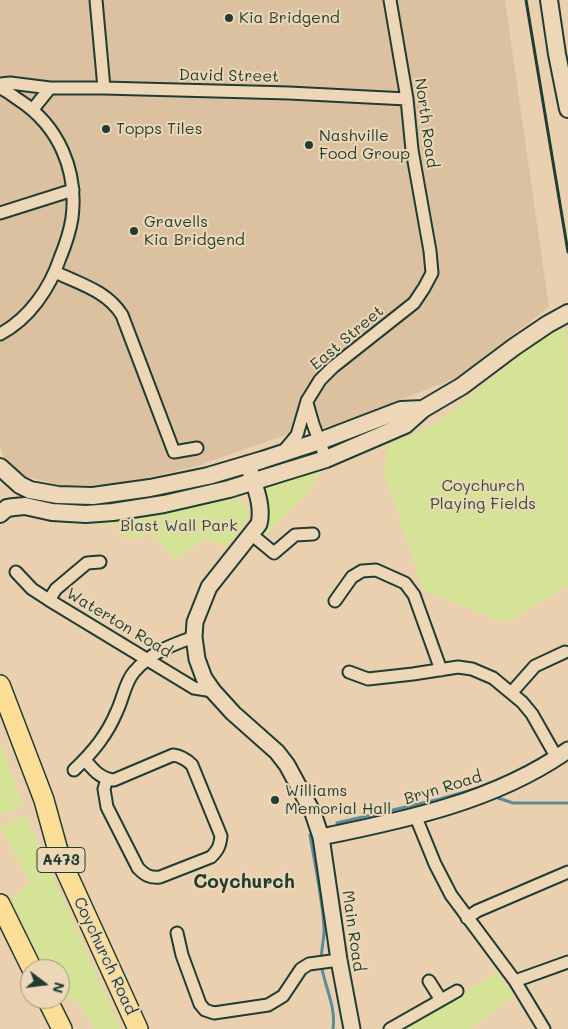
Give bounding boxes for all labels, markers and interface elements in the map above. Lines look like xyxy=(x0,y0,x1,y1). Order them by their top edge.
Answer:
place label: Kia Bridgend xyxy=(239,8,340,28)
marker: Kia Bridgend xyxy=(223,12,235,24)
street label: David Street xyxy=(179,66,279,86)
street label: North Road xyxy=(410,77,442,169)
place label: Topps Tiles xyxy=(116,119,203,139)
marker: Topps Tiles xyxy=(100,123,112,135)
place label: Nashville Food Group xyxy=(319,126,410,164)
marker: Nashville Food Group xyxy=(303,139,315,151)
place label: Gravells Kia Bridgend xyxy=(144,212,245,250)
marker: Gravells Kia Bridgend xyxy=(128,225,140,237)
street label: East Street xyxy=(306,302,388,374)
park label: Coychurch Playing Fields xyxy=(430,476,536,514)
park label: Blast Wall Park xyxy=(120,516,238,536)
street label: Waterton Road xyxy=(63,584,175,662)
street label: Bryn Road xyxy=(402,767,484,809)
place label: Williams Memorial Hall xyxy=(285,781,391,819)
marker: Williams Memorial Hall xyxy=(269,794,281,806)
road number: A473 xyxy=(37,848,85,872)
district label: Coychurch xyxy=(193,871,295,893)
street label: Main Road xyxy=(338,889,368,973)
street label: Coychurch Road xyxy=(69,894,141,1018)
north arrow xyxy=(20,959,70,1009)
text: N xyxy=(48,980,70,995)

